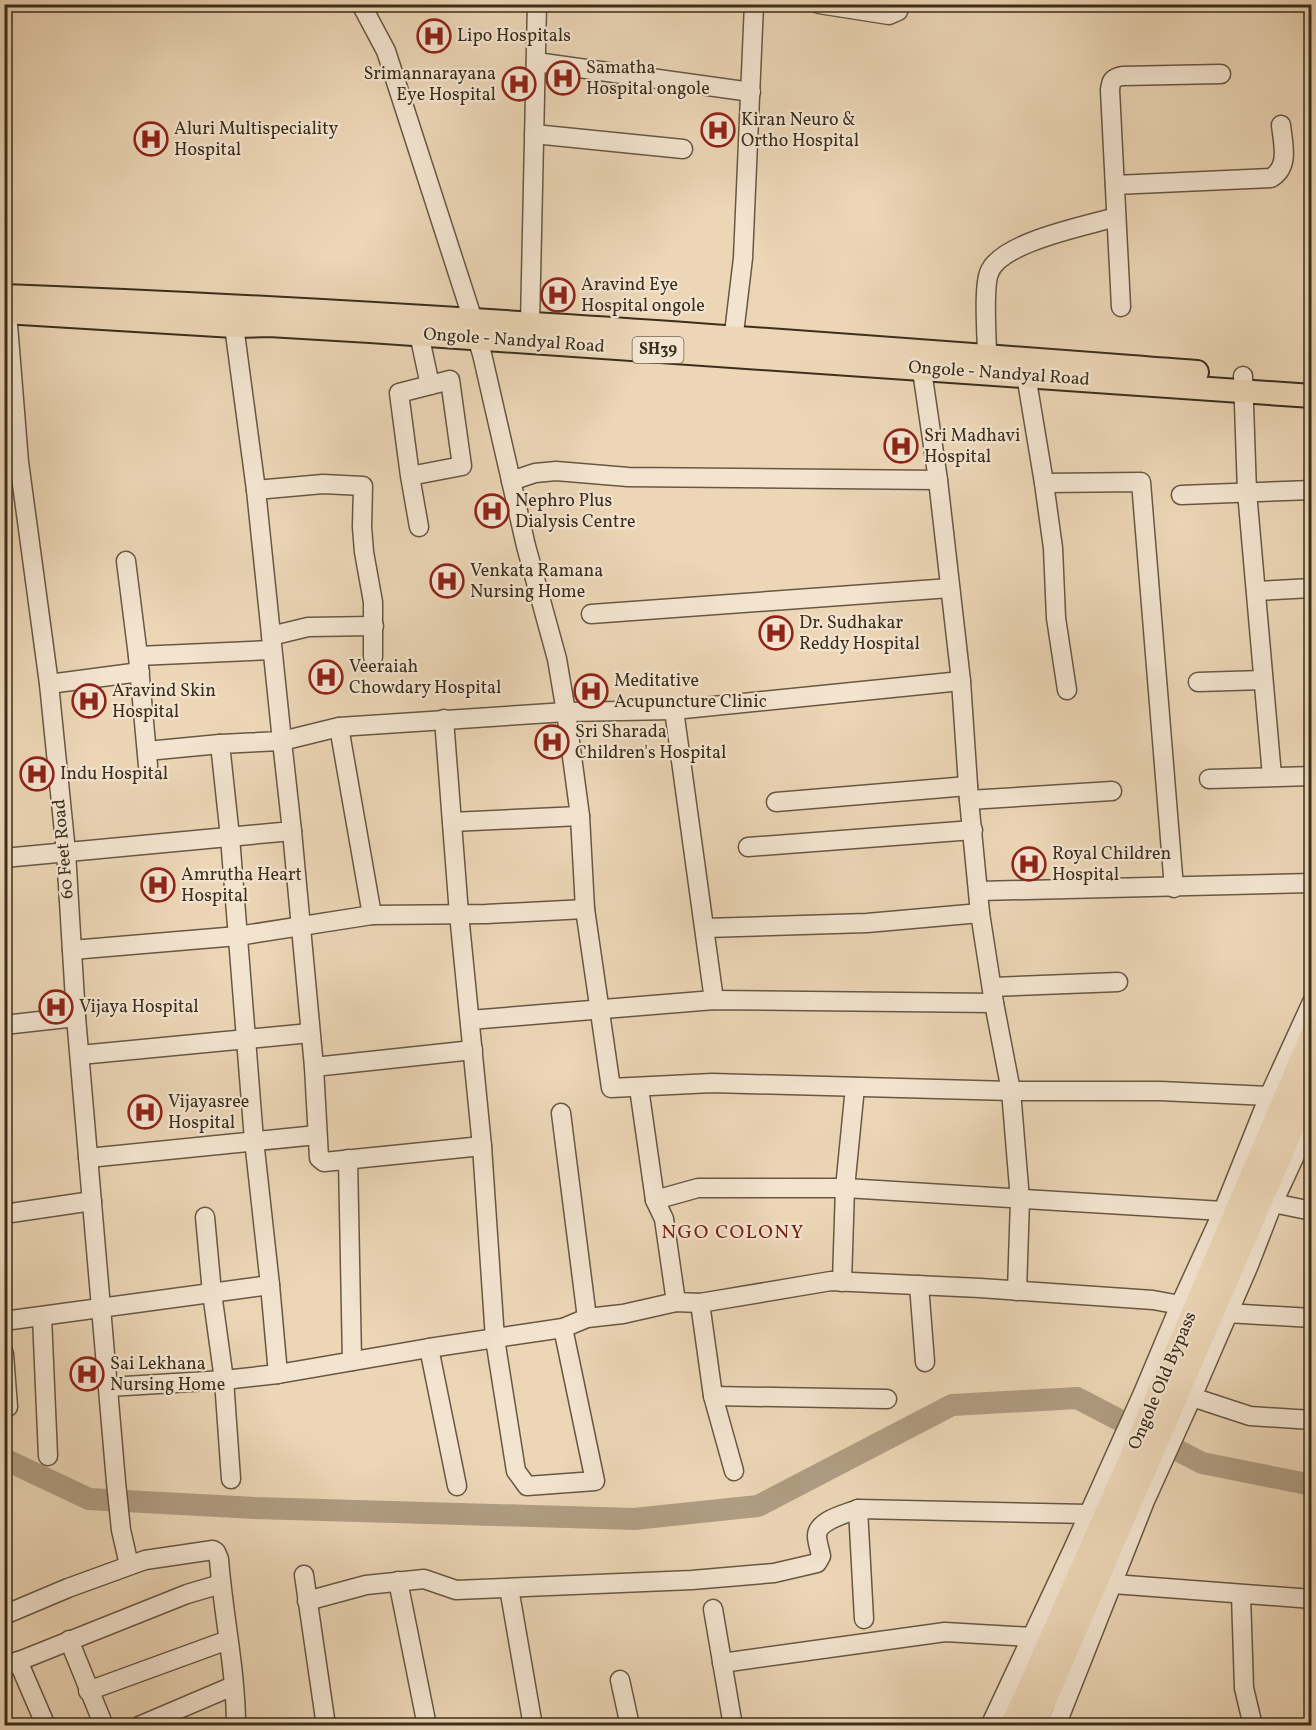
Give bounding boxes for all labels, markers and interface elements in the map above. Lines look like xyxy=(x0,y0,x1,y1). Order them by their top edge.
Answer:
hospital icon: Lipo Hospitals xyxy=(416,18,452,54)
place label: Lipo Hospitals xyxy=(457,24,571,49)
place label: Samatha Hospital ongole xyxy=(586,56,710,102)
hospital icon: Samatha Hospital ongole xyxy=(545,60,581,96)
place label: Srimannarayana Eye Hospital xyxy=(363,62,496,108)
hospital icon: Srimannarayana Eye Hospital xyxy=(501,66,537,102)
place label: Kiran Neuro & Ortho Hospital xyxy=(741,108,859,154)
hospital icon: Kiran Neuro & Ortho Hospital xyxy=(700,112,736,148)
place label: Aluri Multispeciality Hospital xyxy=(174,117,339,163)
hospital icon: Aluri Multispeciality Hospital xyxy=(133,121,169,157)
place label: Aravind Eye Hospital ongole xyxy=(581,273,705,319)
hospital icon: Aravind Eye Hospital ongole xyxy=(540,277,576,313)
street label: Ongole - Nandyal Road xyxy=(422,322,606,360)
road number: SH39 xyxy=(632,337,684,363)
street label: Ongole - Nandyal Road xyxy=(907,355,1091,393)
place label: Sri Madhavi Hospital xyxy=(924,424,1020,470)
hospital icon: Sri Madhavi Hospital xyxy=(883,428,919,464)
place label: Nephro Plus Dialysis Centre xyxy=(515,489,636,535)
hospital icon: Nephro Plus Dialysis Centre xyxy=(474,493,510,529)
place label: Venkata Ramana Nursing Home xyxy=(470,559,603,605)
hospital icon: Venkata Ramana Nursing Home xyxy=(429,563,465,599)
place label: Dr. Sudhakar Reddy Hospital xyxy=(799,611,920,657)
hospital icon: Dr. Sudhakar Reddy Hospital xyxy=(758,615,794,651)
place label: Veeraiah Chowdary Hospital xyxy=(349,655,501,701)
hospital icon: Veeraiah Chowdary Hospital xyxy=(308,659,344,695)
place label: Meditative Acupuncture Clinic xyxy=(614,669,767,715)
hospital icon: Meditative Acupuncture Clinic xyxy=(573,673,609,709)
place label: Aravind Skin Hospital xyxy=(112,679,216,725)
hospital icon: Aravind Skin Hospital xyxy=(71,683,107,719)
place label: Sri Sharada Children's Hospital xyxy=(575,720,726,766)
hospital icon: Sri Sharada Children's Hospital xyxy=(534,724,570,760)
hospital icon: Indu Hospital xyxy=(19,756,55,792)
place label: Indu Hospital xyxy=(60,762,168,787)
street label: 60 Feet Road xyxy=(47,798,81,900)
place label: Royal Children Hospital xyxy=(1052,842,1172,888)
hospital icon: Royal Children Hospital xyxy=(1011,846,1047,882)
place label: Amrutha Heart Hospital xyxy=(181,863,302,909)
hospital icon: Amrutha Heart Hospital xyxy=(140,867,176,903)
hospital icon: Vijaya Hospital xyxy=(38,989,74,1025)
place label: Vijaya Hospital xyxy=(79,995,199,1020)
place label: Vijayasree Hospital xyxy=(168,1090,249,1136)
hospital icon: Vijayasree Hospital xyxy=(127,1094,163,1130)
district label: NGO COLONY xyxy=(661,1219,805,1247)
street label: Ongole Old Bypass xyxy=(1123,1308,1203,1454)
place label: Sai Lekhana Nursing Home xyxy=(110,1352,225,1398)
hospital icon: Sai Lekhana Nursing Home xyxy=(69,1356,105,1392)

